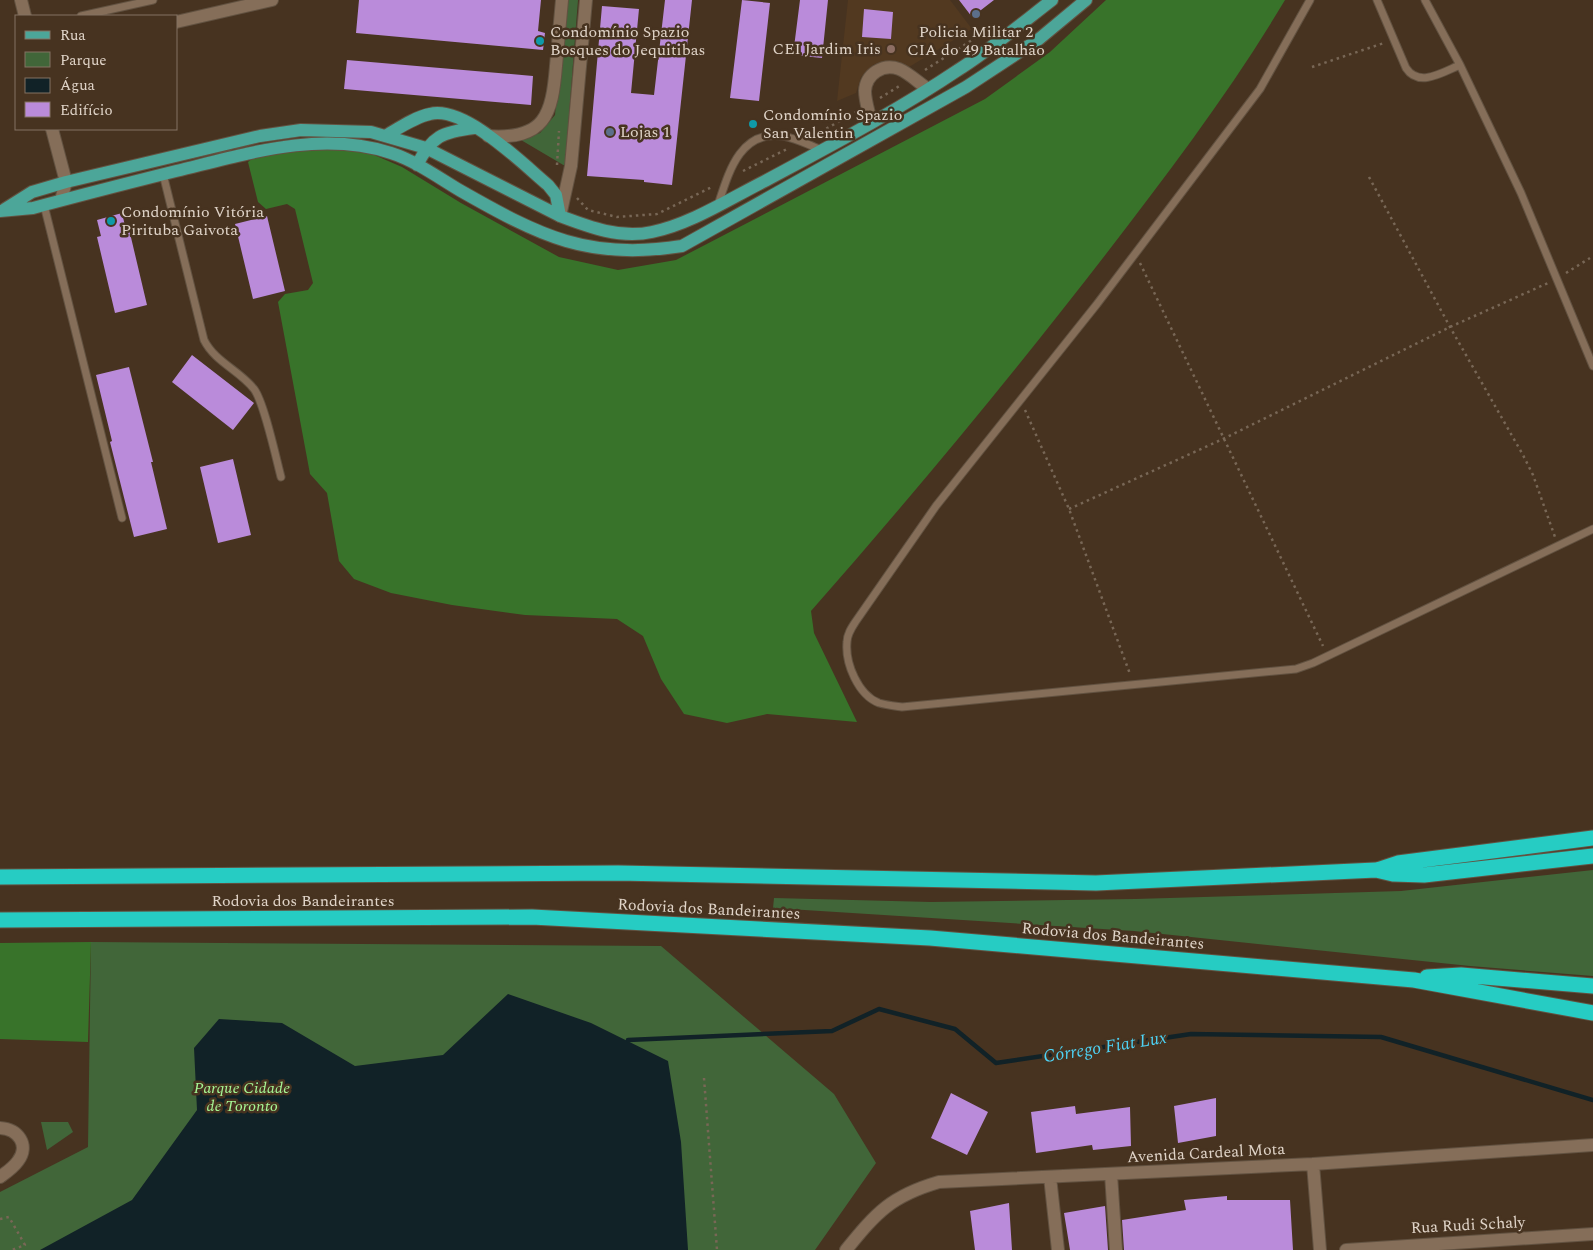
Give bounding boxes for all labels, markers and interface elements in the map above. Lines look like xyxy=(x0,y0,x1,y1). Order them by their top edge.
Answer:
marker: Policia Militar 2 CIA do 49 Batalhão xyxy=(970,8,982,20)
legend xyxy=(15,15,178,130)
place label: Condomínio Spazio Bosques do Jequitibas xyxy=(550,20,705,62)
place label: Policia Militar 2 CIA do 49 Batalhão xyxy=(907,20,1045,62)
text: Rua xyxy=(60,24,86,47)
marker: Condomínio Spazio Bosques do Jequitibas xyxy=(534,35,546,47)
place label: CEI Jardim Iris xyxy=(773,37,881,61)
marker: CEI Jardim Iris xyxy=(885,43,897,55)
text: Parque xyxy=(60,49,107,72)
text: Água xyxy=(60,74,96,97)
text: Edifício xyxy=(60,99,113,122)
place label: Condomínio Spazio San Valentin xyxy=(763,103,902,145)
marker: Condomínio Spazio San Valentin xyxy=(747,118,759,130)
place label: Lojas 1 xyxy=(620,120,671,144)
marker: Lojas 1 xyxy=(604,126,616,138)
place label: Condomínio Vitória Pirituba Gaivota xyxy=(121,200,264,242)
marker: Condomínio Vitória Pirituba Gaivota xyxy=(105,215,117,227)
street label: Rodovia dos Bandeirantes xyxy=(211,889,395,913)
street label: Rodovia dos Bandeirantes xyxy=(617,892,801,926)
street label: Rodovia dos Bandeirantes xyxy=(1021,916,1205,956)
water label: Córrego Fiat Lux xyxy=(1041,1024,1169,1070)
park label: Parque Cidade de Toronto xyxy=(194,1076,290,1118)
street label: Avenida Cardeal Mota xyxy=(1126,1137,1286,1169)
street label: Rua Rudi Schaly xyxy=(1410,1210,1527,1240)

